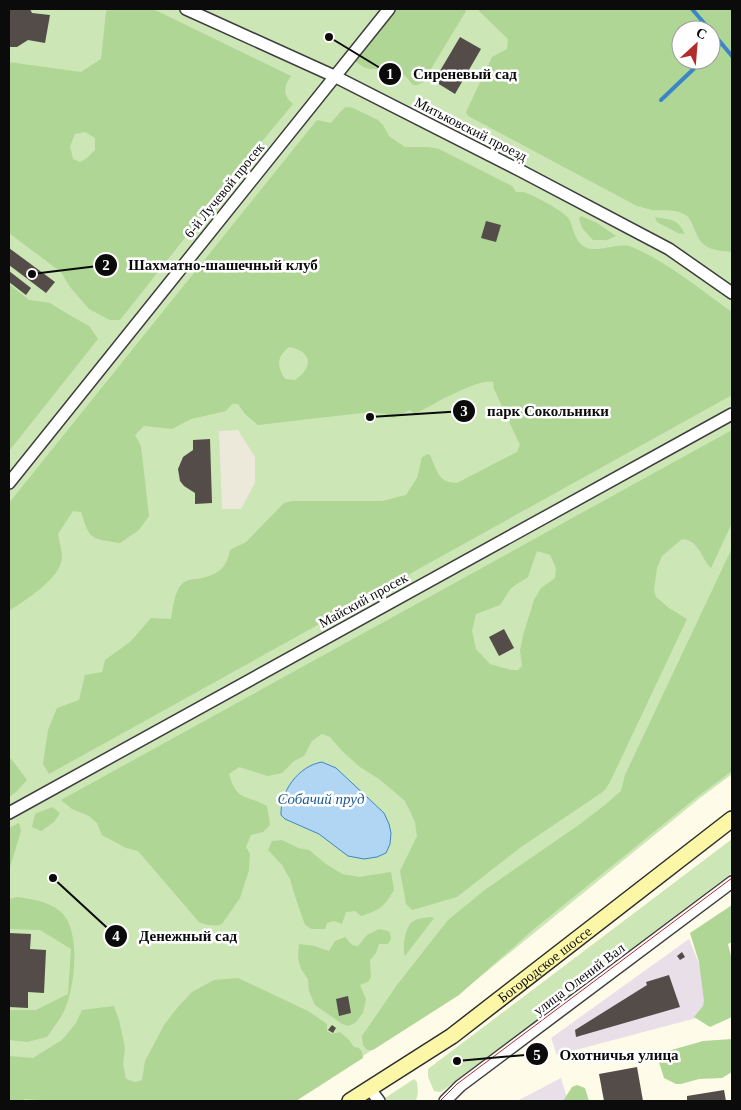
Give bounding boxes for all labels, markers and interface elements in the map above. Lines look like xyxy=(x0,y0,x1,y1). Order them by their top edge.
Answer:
north arrow xyxy=(671,20,721,70)
text: С xyxy=(694,25,709,43)
callout: Сиреневый сад xyxy=(378,59,527,89)
text: 1 xyxy=(386,66,394,82)
text: Сиреневый сад xyxy=(413,66,517,82)
street label: Митьковский проезд xyxy=(412,95,529,164)
street label: 6-й Лучевой просек xyxy=(181,140,267,241)
callout: Шахматно-шашечный клуб xyxy=(94,250,328,280)
text: 2 xyxy=(102,257,110,273)
text: Шахматно-шашечный клуб xyxy=(128,257,318,273)
callout: парк Сокольники xyxy=(452,396,619,426)
text: 3 xyxy=(460,403,468,419)
text: парк Сокольники xyxy=(487,403,609,419)
street label: Майский просек xyxy=(316,570,410,631)
water label: Собачий пруд xyxy=(277,791,365,807)
callout: Денежный сад xyxy=(104,921,247,951)
street label: Богородское шоссе xyxy=(495,924,595,1006)
text: 4 xyxy=(112,928,120,944)
text: Денежный сад xyxy=(139,928,237,944)
street label: улица Олений Вал xyxy=(531,940,628,1018)
callout: Охотничья улица xyxy=(524,1039,688,1069)
text: 5 xyxy=(533,1047,541,1063)
text: Охотничья улица xyxy=(559,1047,679,1063)

